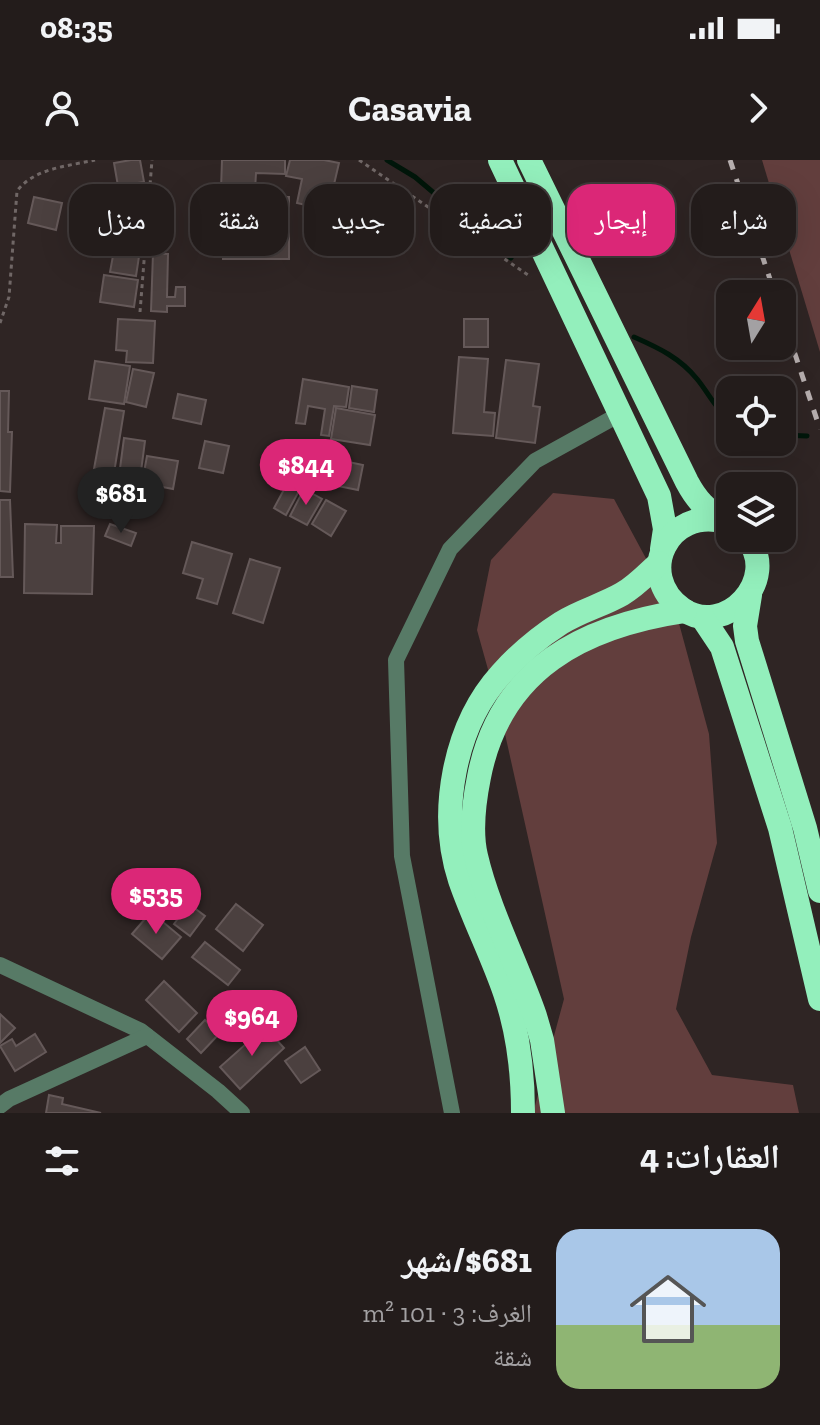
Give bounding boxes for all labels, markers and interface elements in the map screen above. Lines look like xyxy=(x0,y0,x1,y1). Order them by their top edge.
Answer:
text: 08:35 xyxy=(40,10,113,46)
icon: person xyxy=(40,86,84,130)
icon: forward xyxy=(736,86,780,130)
text: Casavia xyxy=(348,87,472,130)
chip: منزل xyxy=(69,184,174,256)
chip: شقة xyxy=(190,184,288,256)
chip: جديد xyxy=(304,184,414,256)
chip: تصفية xyxy=(430,184,551,256)
chip: إيجار xyxy=(567,184,675,256)
chip: شراء xyxy=(691,184,796,256)
north arrow xyxy=(716,280,796,360)
map controls xyxy=(716,280,796,552)
button: locate xyxy=(716,376,796,456)
pin: $844 xyxy=(259,439,353,507)
text: $844 xyxy=(278,449,334,481)
pin: $681 xyxy=(74,467,168,535)
button: layers xyxy=(716,472,796,552)
text: $681 xyxy=(95,477,147,509)
pin: $535 xyxy=(109,868,203,936)
text: $535 xyxy=(129,878,183,910)
pin: $964 xyxy=(205,990,299,1058)
text: $964 xyxy=(224,1000,280,1032)
text: العقارات: 4 xyxy=(640,1136,780,1177)
icon: filters xyxy=(40,1139,84,1183)
text: $681/شهر xyxy=(402,1240,532,1281)
icon: home xyxy=(620,1261,716,1357)
text: الغرف: 3 · 101 m² xyxy=(363,1297,532,1329)
text: شقة xyxy=(493,1341,532,1373)

